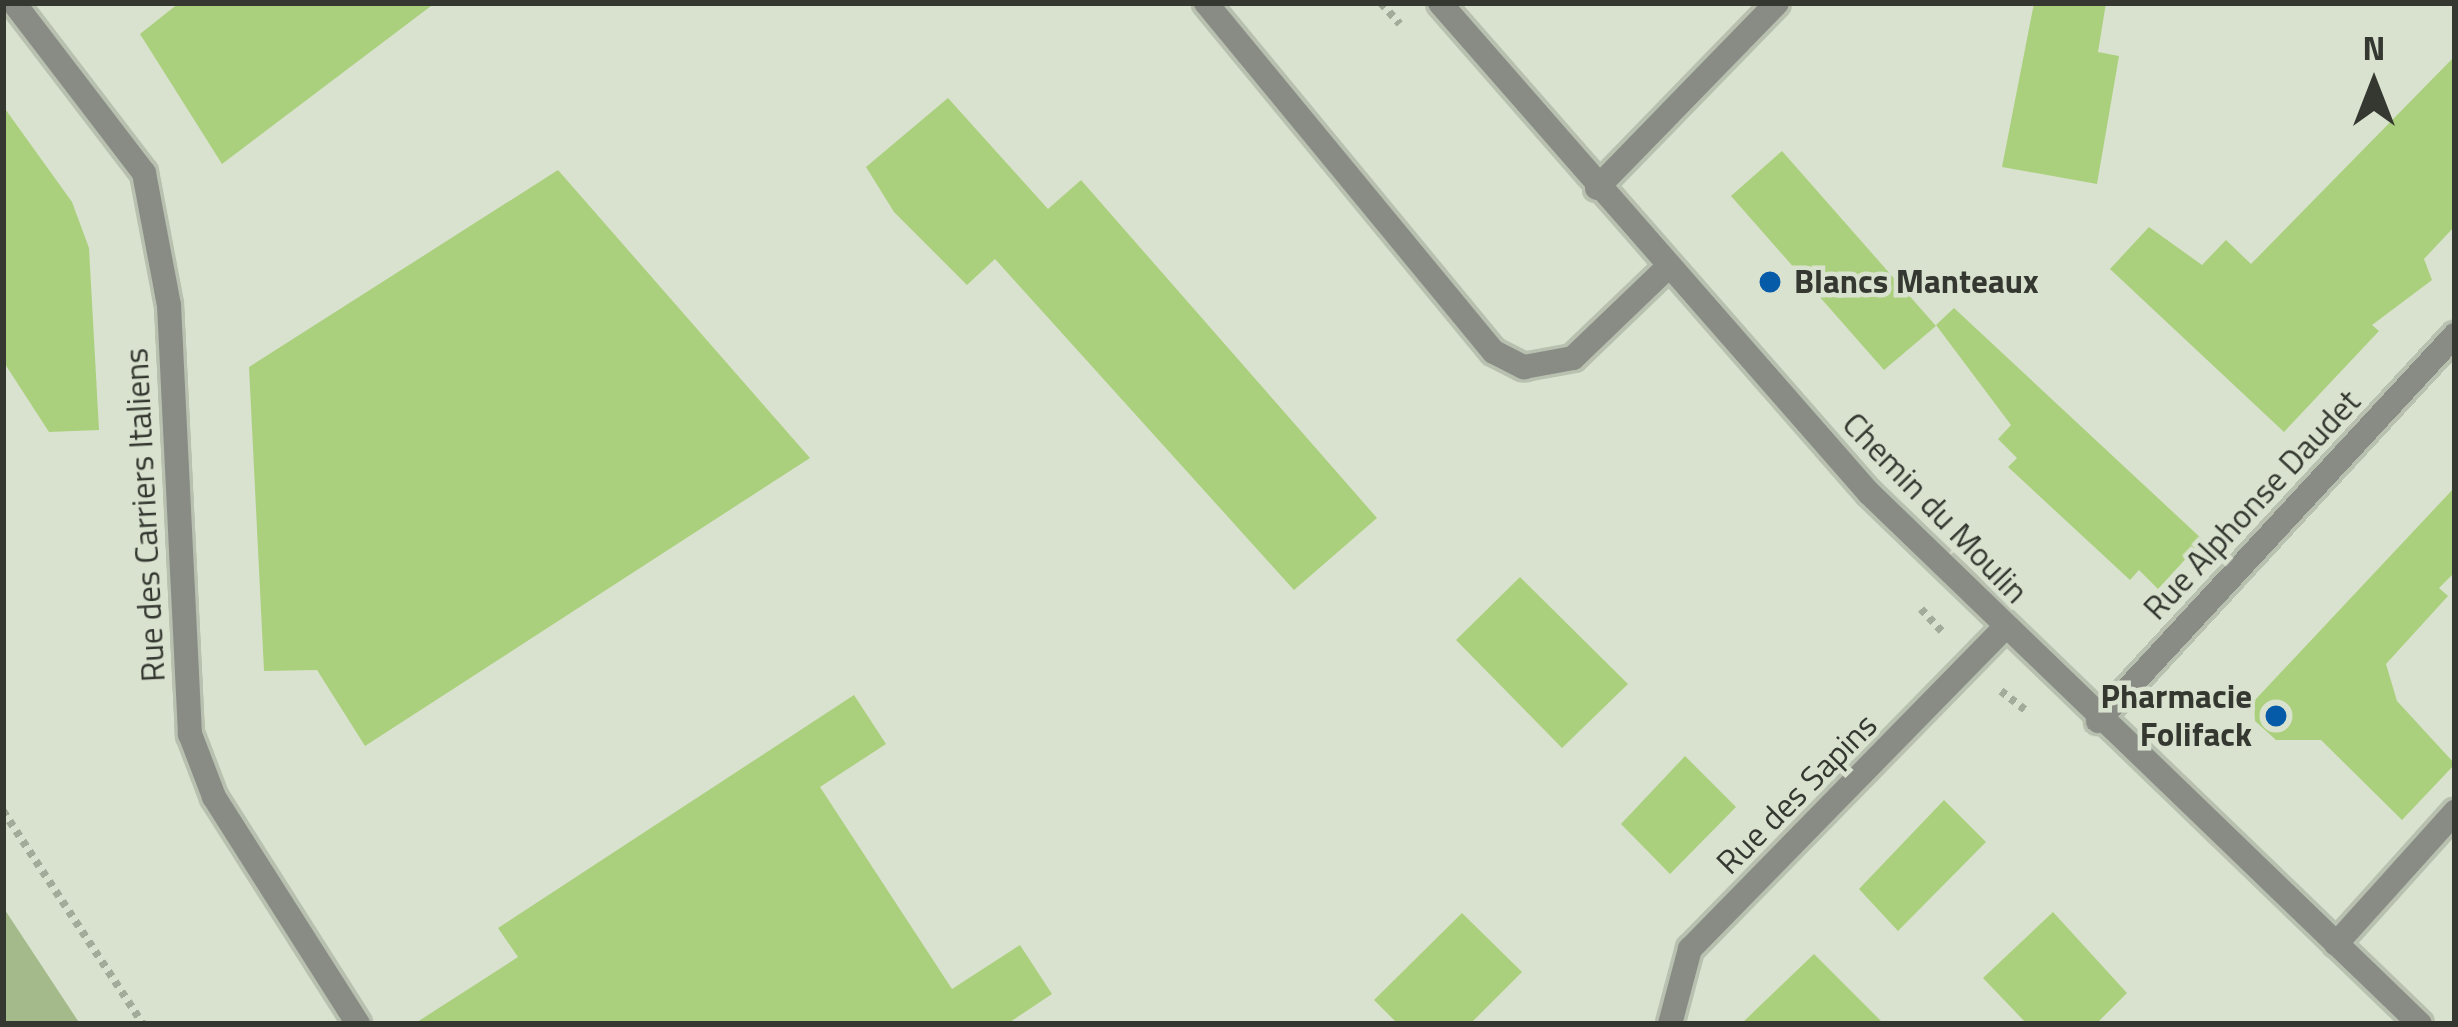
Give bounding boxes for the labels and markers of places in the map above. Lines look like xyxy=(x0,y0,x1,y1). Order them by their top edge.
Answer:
place label: Blancs Manteaux xyxy=(1794,262,2039,302)
marker: Blancs Manteaux xyxy=(1757,269,1783,295)
place label: Pharmacie Folifack xyxy=(2101,677,2252,755)
marker: Pharmacie Folifack xyxy=(2263,703,2289,729)

